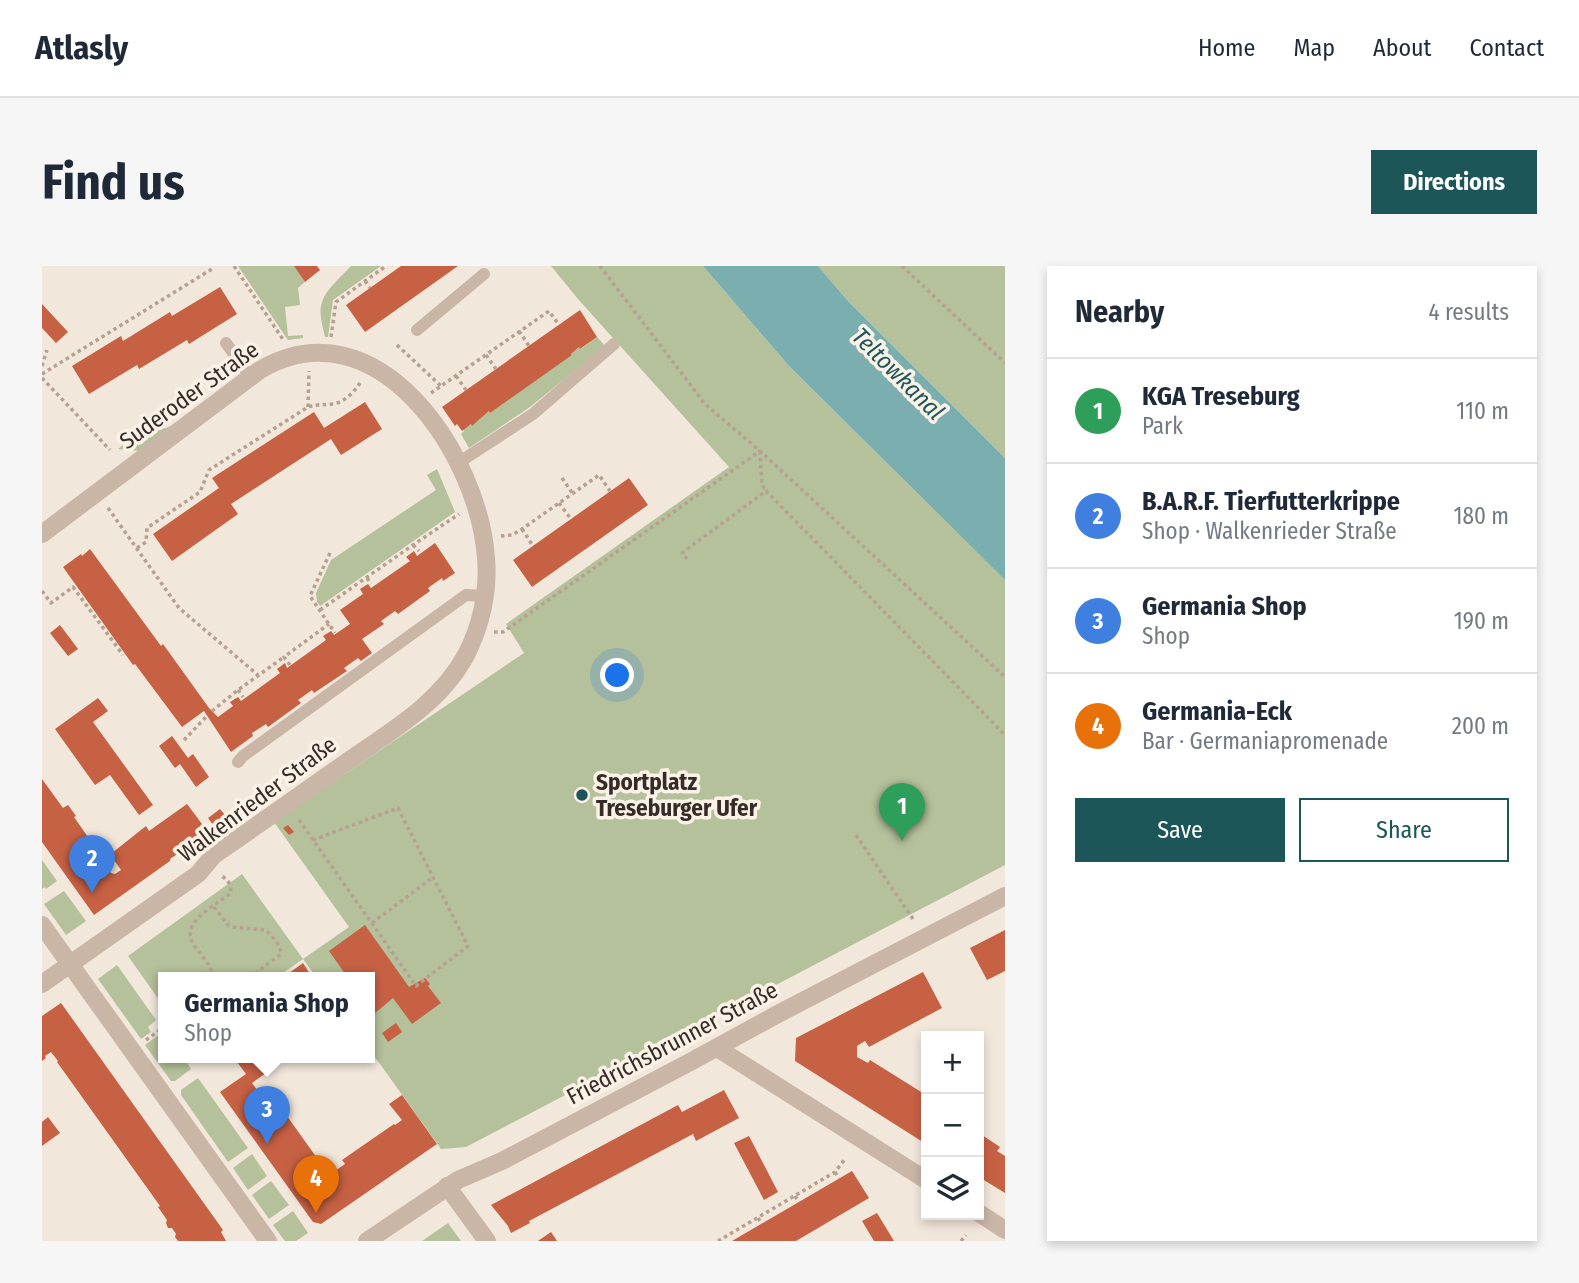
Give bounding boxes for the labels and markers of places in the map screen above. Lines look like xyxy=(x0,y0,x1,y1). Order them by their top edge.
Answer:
place label: Sportplatz Treseburger Ufer xyxy=(596,768,758,822)
pin: 1 xyxy=(879,783,925,841)
marker: Sportplatz Treseburger Ufer xyxy=(574,787,590,803)
pin: 2 xyxy=(69,835,115,893)
pin: 3 xyxy=(244,1086,290,1144)
pin: 4 xyxy=(293,1155,339,1213)

